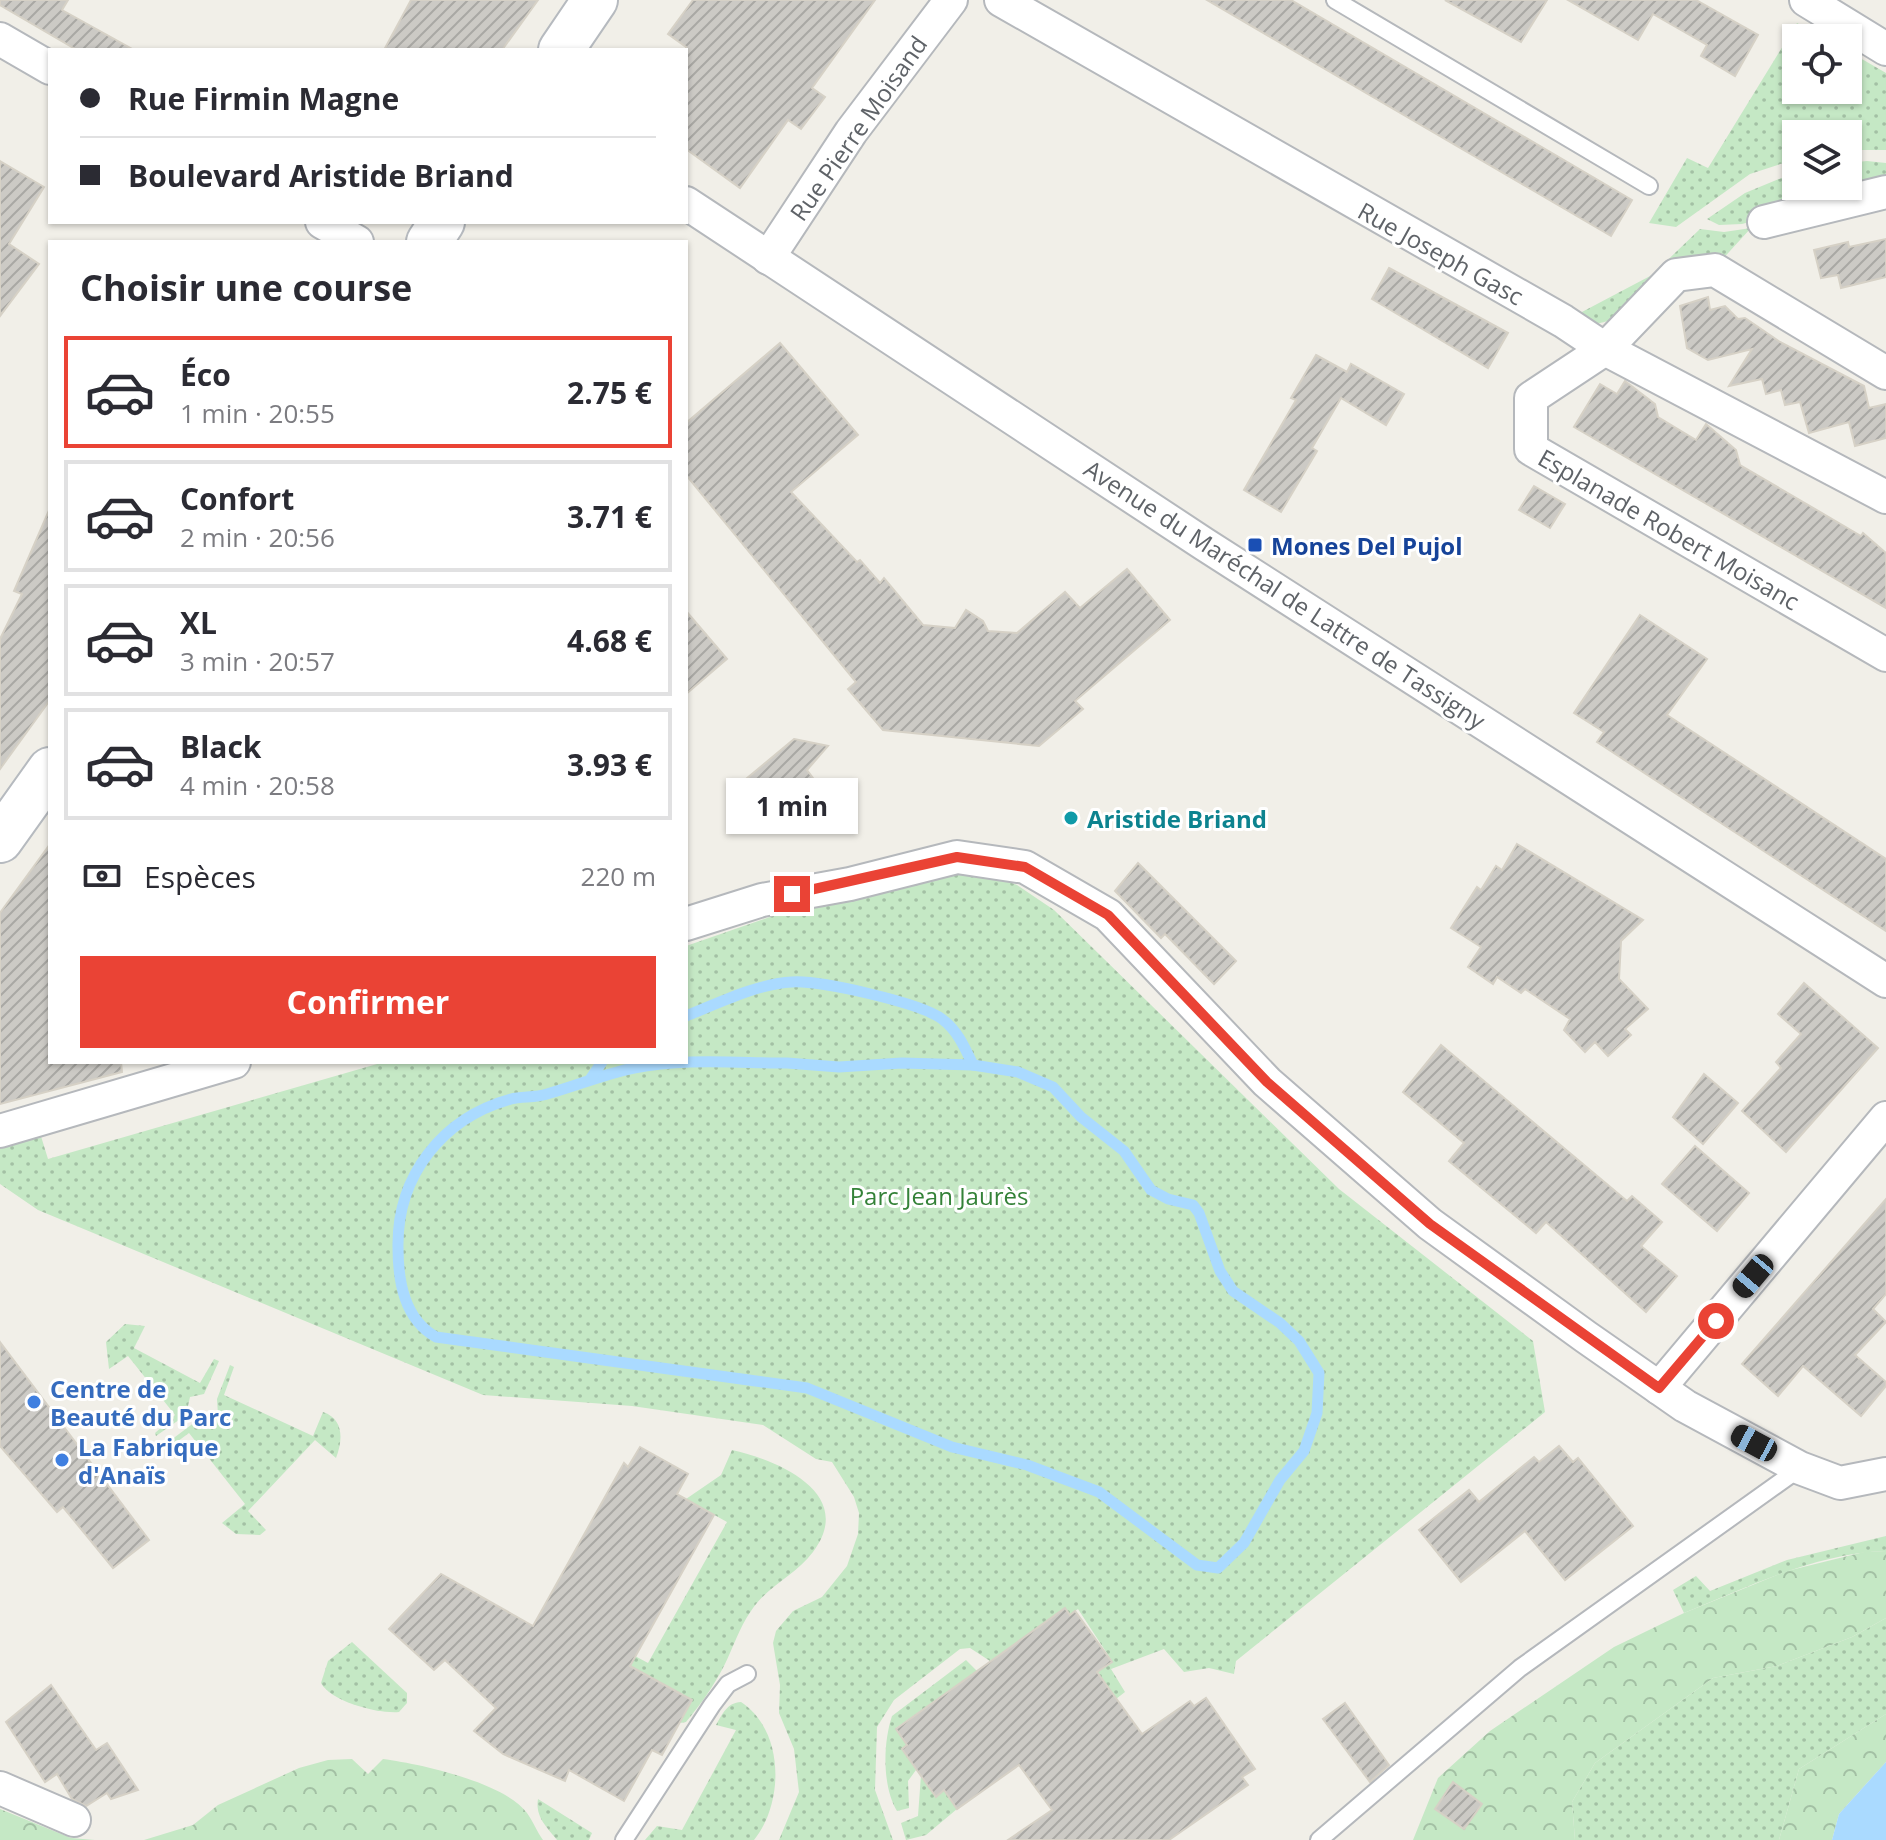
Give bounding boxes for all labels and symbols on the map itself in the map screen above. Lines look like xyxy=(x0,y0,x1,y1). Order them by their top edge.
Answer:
street label: Rue Pierre Moisand xyxy=(782,29,934,227)
street label: Rue Joseph Gasc xyxy=(1352,194,1530,312)
street label: Esplanade Robert Moisanc xyxy=(1532,441,1806,617)
street label: Avenue du Maréchal de Lattre de Tassigny xyxy=(1078,452,1493,737)
place label: Mones Del Pujol xyxy=(1271,529,1462,562)
marker: Mones Del Pujol xyxy=(1246,536,1264,554)
callout: 1 min xyxy=(726,778,858,834)
place label: Aristide Briand xyxy=(1087,802,1267,835)
marker: Aristide Briand xyxy=(1062,809,1080,827)
route end xyxy=(774,876,810,912)
park label: Parc Jean Jaurès xyxy=(850,1179,1028,1212)
car xyxy=(1728,1250,1778,1302)
route start xyxy=(1698,1303,1734,1339)
place label: Centre de Beauté du Parc xyxy=(50,1372,231,1433)
marker: Centre de Beauté du Parc xyxy=(25,1393,43,1411)
car xyxy=(1727,1421,1781,1465)
place label: La Fabrique d'Anaïs xyxy=(78,1430,219,1491)
marker: La Fabrique d'Anaïs xyxy=(53,1451,71,1469)

